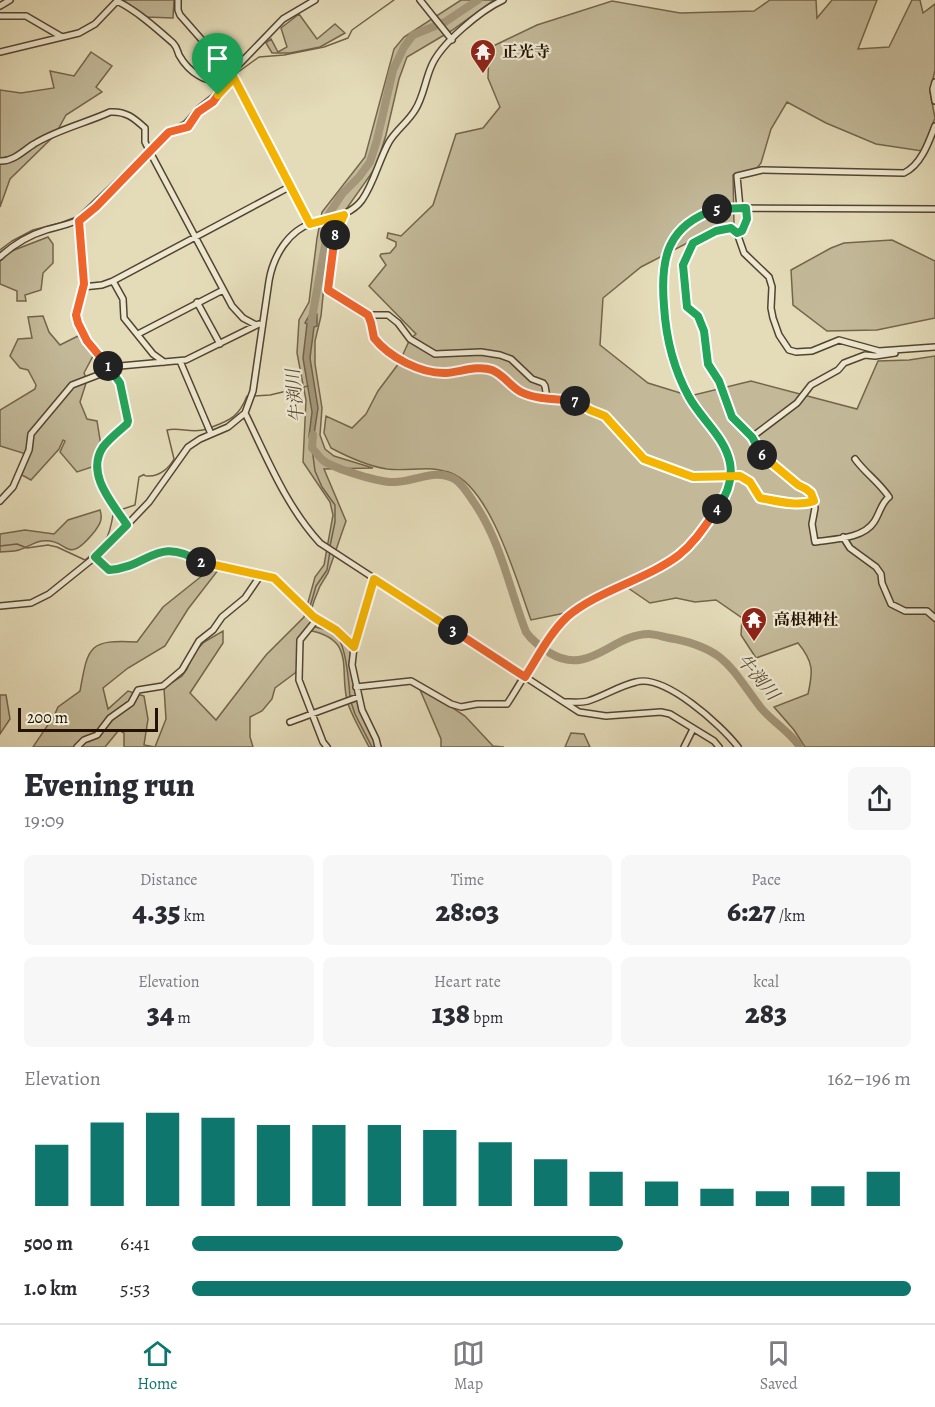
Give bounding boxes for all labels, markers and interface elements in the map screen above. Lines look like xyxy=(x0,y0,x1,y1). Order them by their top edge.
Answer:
pin xyxy=(192,33,243,95)
temple icon: 正光寺 xyxy=(468,37,498,75)
place label: 正光寺 xyxy=(502,41,550,63)
icon: arrive xyxy=(201,42,234,75)
pin: 5 xyxy=(702,194,732,224)
text: 5 xyxy=(714,198,720,220)
pin: 8 xyxy=(320,220,350,250)
text: 8 xyxy=(331,224,339,246)
pin: 1 xyxy=(93,351,123,381)
text: 1 xyxy=(105,355,111,377)
water label: 牛渕川 xyxy=(281,366,309,424)
pin: 7 xyxy=(560,386,590,416)
text: 7 xyxy=(572,390,578,412)
pin: 6 xyxy=(747,440,777,470)
text: 6 xyxy=(758,444,766,466)
pin: 4 xyxy=(702,494,732,524)
text: 4 xyxy=(713,498,721,520)
pin: 2 xyxy=(186,547,216,577)
text: 2 xyxy=(197,551,205,573)
temple icon: 高根神社 xyxy=(739,605,769,643)
place label: 高根神社 xyxy=(774,609,838,631)
pin: 3 xyxy=(438,615,468,645)
text: 3 xyxy=(450,619,456,641)
water label: 牛渕川 xyxy=(731,649,786,707)
scale bar xyxy=(18,705,158,732)
text: 200 m xyxy=(27,707,68,729)
text: Evening run xyxy=(24,762,195,807)
button: share xyxy=(848,767,911,830)
text: 19:09 xyxy=(24,807,64,834)
text: Distance xyxy=(140,869,198,891)
text: Time xyxy=(451,869,484,891)
text: Pace xyxy=(751,869,781,891)
text: 4.35 xyxy=(133,891,181,931)
text: 28:03 xyxy=(436,891,499,931)
text: 6:27 xyxy=(727,891,776,931)
text: km xyxy=(181,905,205,927)
text: /km xyxy=(776,905,805,927)
text: Elevation xyxy=(138,971,200,993)
text: Heart rate xyxy=(434,971,501,993)
text: kcal xyxy=(753,971,779,993)
text: 34 xyxy=(147,993,174,1033)
text: 138 xyxy=(432,993,470,1033)
text: 283 xyxy=(745,993,787,1033)
text: m xyxy=(174,1007,191,1029)
text: bpm xyxy=(470,1007,503,1029)
text: Elevation xyxy=(24,1065,101,1092)
text: 162–196 m xyxy=(827,1065,911,1092)
text: 500 m xyxy=(24,1230,73,1257)
text: 6:41 xyxy=(120,1230,150,1257)
text: 1.0 km xyxy=(24,1275,77,1302)
text: 5:53 xyxy=(120,1275,150,1302)
tab: Home xyxy=(137,1337,178,1395)
tab: Map xyxy=(452,1337,485,1395)
tab: Saved xyxy=(760,1337,798,1395)

